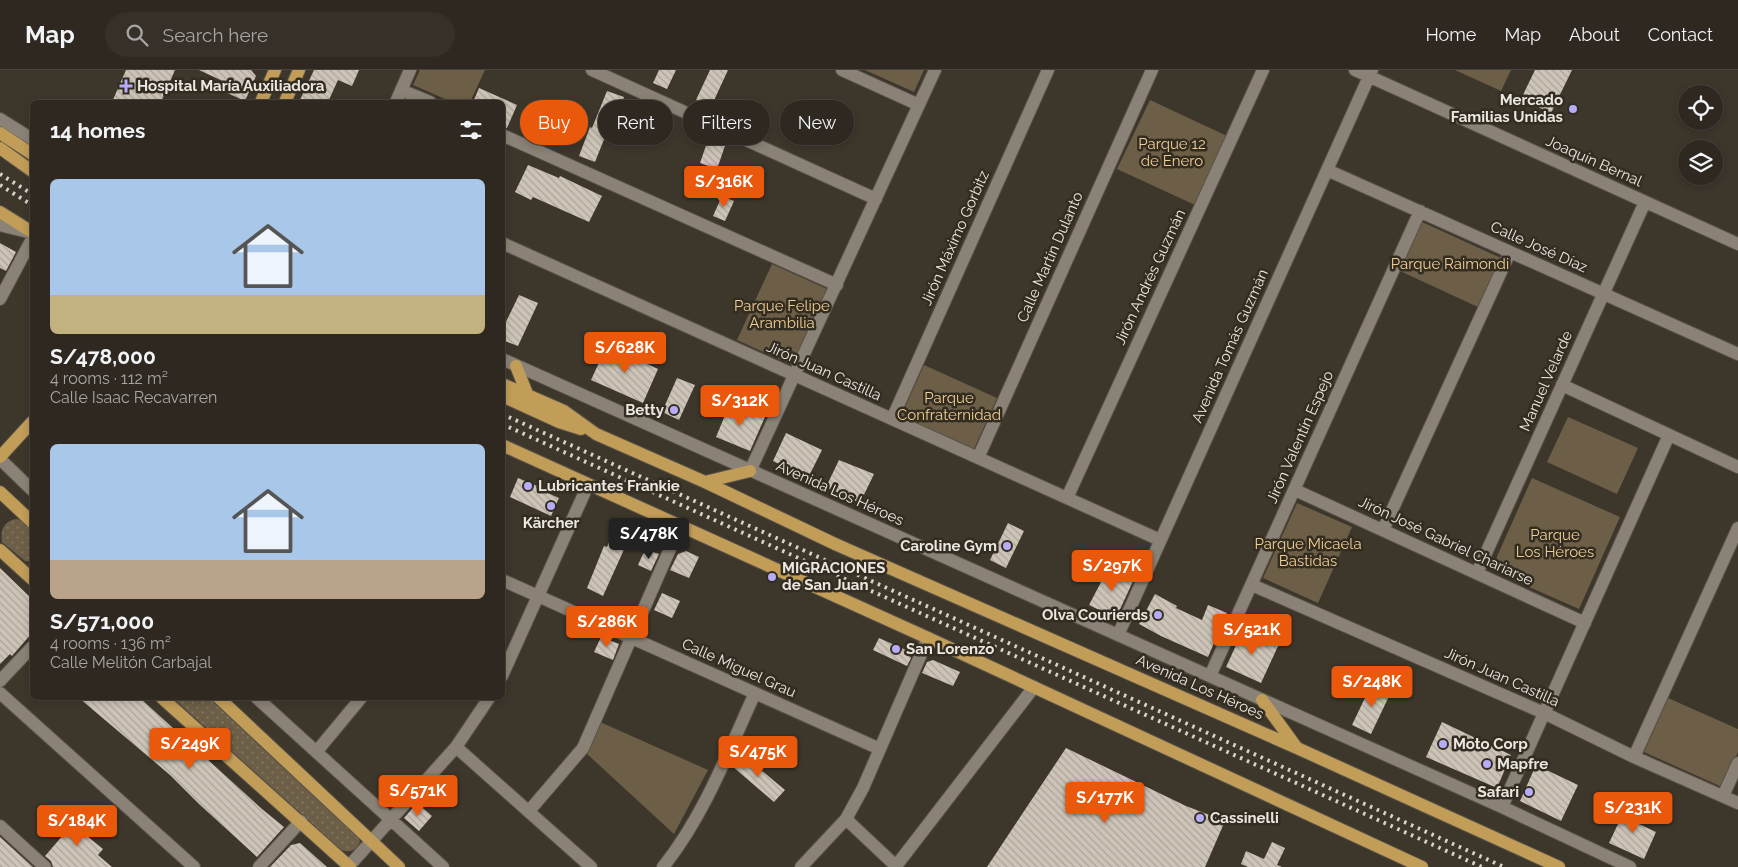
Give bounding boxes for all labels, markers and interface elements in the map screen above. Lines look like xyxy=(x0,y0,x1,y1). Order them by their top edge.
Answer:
search box xyxy=(105,12,455,57)
text: Map xyxy=(25,20,75,49)
icon: search xyxy=(123,21,151,49)
text: Search here xyxy=(163,24,268,46)
text: Home xyxy=(1425,24,1476,45)
text: Map xyxy=(1504,24,1541,45)
text: About xyxy=(1569,24,1620,45)
text: Contact xyxy=(1648,24,1713,45)
place label: Hospital María Auxiliadora xyxy=(137,77,325,95)
marker: Hospital María Auxiliadora xyxy=(119,79,133,93)
map controls xyxy=(1678,85,1723,185)
button: locate xyxy=(1678,85,1723,130)
place label: Mercado Familias Unidas xyxy=(1451,91,1563,126)
chip: Buy xyxy=(520,100,588,145)
chip: Rent xyxy=(598,100,673,145)
chip: Filters xyxy=(683,100,770,145)
chip: New xyxy=(780,100,854,145)
marker: Mercado Familias Unidas xyxy=(1567,103,1579,115)
icon: filters xyxy=(457,116,485,144)
text: 14 homes xyxy=(50,118,145,143)
street label: Joaquín Bernal xyxy=(1543,132,1646,191)
park label: Parque 12 de Enero xyxy=(1138,135,1206,170)
button: layers xyxy=(1678,140,1723,185)
pin: S/316K xyxy=(683,166,765,208)
street label: Jirón Máximo Gorbitz xyxy=(917,168,993,308)
text: S/316K xyxy=(695,172,753,191)
street label: Calle Martín Dulanto xyxy=(1013,189,1087,325)
street label: Jirón Andrés Guzmán xyxy=(1111,206,1189,348)
icon: home xyxy=(223,211,313,301)
street label: Calle José Díaz xyxy=(1488,218,1590,276)
park label: Parque Raimondi xyxy=(1391,255,1509,273)
street label: Avenida Tomás Guzmán xyxy=(1188,266,1272,426)
park label: Parque Felipe Arambilia xyxy=(734,297,830,332)
street label: Manuel Velarde xyxy=(1516,328,1576,434)
pin: S/628K xyxy=(584,332,666,374)
text: S/628K xyxy=(595,338,655,357)
street label: Jirón Juan Castilla xyxy=(764,338,884,404)
text: S/478,000 xyxy=(50,344,156,369)
street label: Jirón Valentín Espejo xyxy=(1263,368,1337,506)
text: 4 rooms · 112 m² xyxy=(50,369,168,388)
pin: S/312K xyxy=(699,384,781,427)
text: Calle Isaac Recavarren xyxy=(50,388,217,407)
park label: Parque Confraternidad xyxy=(897,389,1001,424)
text: S/312K xyxy=(711,391,769,410)
place label: Betty xyxy=(625,401,665,419)
marker: Betty xyxy=(668,404,680,416)
street label: Avenida Los Héroes xyxy=(773,457,907,529)
icon: home xyxy=(223,476,313,566)
place label: Lubricantes Frankie xyxy=(538,477,680,495)
marker: Lubricantes Frankie xyxy=(522,480,534,492)
street label: Jirón José Gabriel Chariarse xyxy=(1356,493,1536,590)
marker: Kärcher xyxy=(545,500,557,512)
place label: Kärcher xyxy=(523,514,579,532)
pin: S/478K xyxy=(608,518,690,560)
text: S/478K xyxy=(620,524,678,543)
park label: Parque Los Héroes xyxy=(1516,526,1594,561)
park label: Parque Micaela Bastidas xyxy=(1254,535,1362,570)
place label: Caroline Gym xyxy=(900,537,997,555)
marker: Caroline Gym xyxy=(1001,540,1013,552)
pin: S/297K xyxy=(1071,550,1153,592)
text: S/297K xyxy=(1083,556,1141,575)
place label: MIGRACIONES de San Juan xyxy=(782,559,885,594)
marker: MIGRACIONES de San Juan xyxy=(766,571,778,583)
pin: S/286K xyxy=(566,606,648,648)
place label: Olva Courierds xyxy=(1042,606,1148,624)
text: S/571,000 xyxy=(50,609,154,634)
marker: Olva Courierds xyxy=(1152,609,1164,621)
text: S/286K xyxy=(577,612,637,631)
pin: S/521K xyxy=(1211,614,1293,656)
text: S/521K xyxy=(1224,620,1280,639)
text: 4 rooms · 136 m² xyxy=(50,634,171,653)
street label: Calle Miguel Grau xyxy=(679,635,799,701)
place label: San Lorenzo xyxy=(906,640,994,658)
marker: San Lorenzo xyxy=(890,643,902,655)
street label: Jirón Juan Castilla xyxy=(1442,644,1562,710)
street label: Avenida Los Héroes xyxy=(1133,651,1267,723)
text: Calle Melitón Carbajal xyxy=(50,653,212,672)
pin: S/248K xyxy=(1331,666,1413,708)
text: S/248K xyxy=(1342,672,1402,691)
pin: S/249K xyxy=(149,728,231,770)
text: S/249K xyxy=(161,734,219,753)
place label: Moto Corp xyxy=(1453,735,1528,753)
pin: S/475K xyxy=(717,736,799,778)
marker: Moto Corp xyxy=(1437,738,1449,750)
text: S/475K xyxy=(729,742,787,761)
place label: Mapfre xyxy=(1497,755,1548,773)
marker: Mapfre xyxy=(1481,758,1493,770)
pin: S/571K xyxy=(377,774,459,817)
text: S/571K xyxy=(390,781,446,800)
pin: S/177K xyxy=(1064,782,1146,824)
place label: Safari xyxy=(1478,783,1519,801)
marker: Safari xyxy=(1523,786,1535,798)
text: S/177K xyxy=(1076,788,1134,807)
pin: S/231K xyxy=(1592,792,1674,834)
text: S/231K xyxy=(1604,798,1662,817)
pin: S/184K xyxy=(36,804,118,847)
place label: Cassinelli xyxy=(1210,809,1279,827)
text: S/184K xyxy=(48,811,106,830)
marker: Cassinelli xyxy=(1194,812,1206,824)

